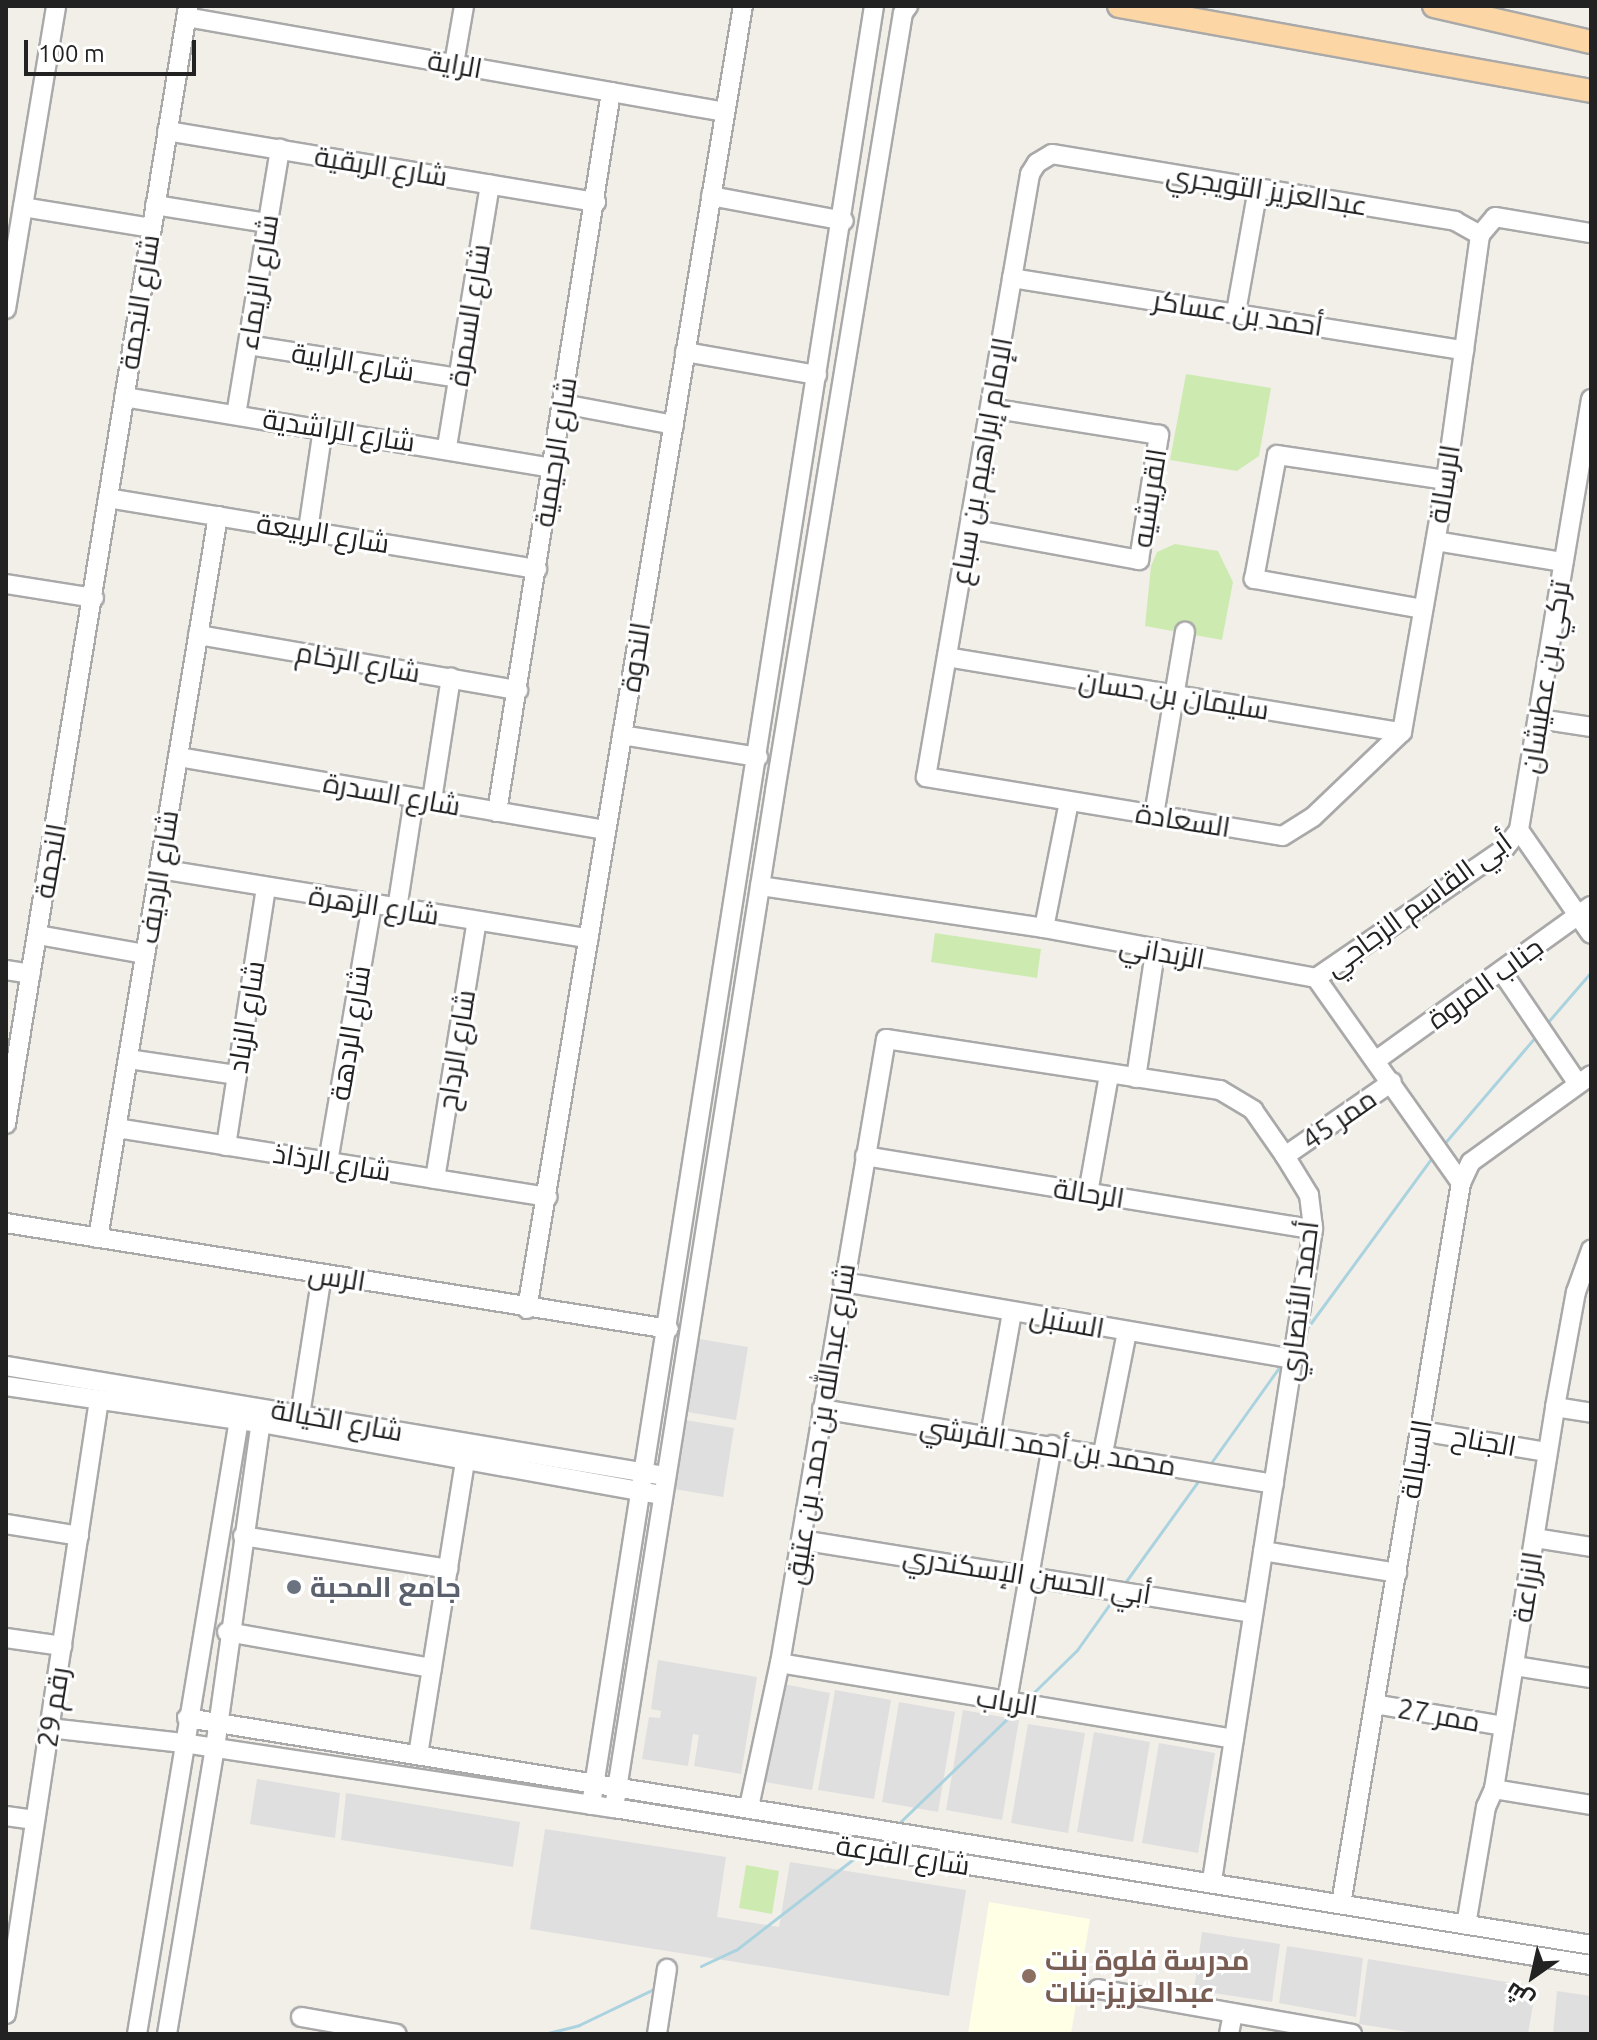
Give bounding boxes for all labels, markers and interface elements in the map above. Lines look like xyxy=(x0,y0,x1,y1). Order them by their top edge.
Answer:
scale bar xyxy=(28,24,200,74)
text: 100 m xyxy=(38,40,105,67)
street label: الراية xyxy=(425,43,485,85)
street label: شارع الربقية xyxy=(312,139,450,193)
street label: عبدالعزيز التويجري xyxy=(1164,158,1370,222)
street label: شارع الزيماء xyxy=(231,212,285,352)
street label: شارع النجمة xyxy=(112,232,166,372)
street label: شارع السمرة xyxy=(441,241,497,389)
street label: أحمد بن عساكر xyxy=(1151,283,1325,343)
street label: الإمام إبراهيم بن سباع xyxy=(943,335,1019,587)
street label: شارع الرابية xyxy=(289,336,417,388)
street label: شارع الرحيمية xyxy=(527,375,583,529)
street label: شارع الراشدية xyxy=(261,401,417,459)
street label: الرسالة xyxy=(1421,442,1467,526)
street label: القريشيه xyxy=(1125,446,1173,550)
street label: شارع الربيعة xyxy=(254,506,392,560)
street label: تركي بن عطيشان xyxy=(1513,578,1577,776)
street label: الندوة xyxy=(613,620,657,694)
street label: شارع الرخام xyxy=(293,635,423,689)
street label: سليمان بن حسان xyxy=(1076,663,1272,727)
street label: شارع السدرة xyxy=(321,765,463,823)
street label: السعادة xyxy=(1133,796,1233,844)
street label: شارع الرديف xyxy=(131,808,185,946)
street label: النجمة xyxy=(27,821,73,901)
street label: أبي القاسم الزجاجي xyxy=(1318,825,1518,983)
street label: شارع الزهرة xyxy=(307,878,441,932)
street label: الزبداني xyxy=(1117,928,1207,976)
street label: جناب المروة xyxy=(1421,930,1549,1036)
street label: شارع الزباد xyxy=(221,958,271,1076)
street label: شارع الردهة xyxy=(323,963,377,1103)
street label: شارع الرداح xyxy=(430,987,482,1113)
street label: ممر 45 xyxy=(1295,1081,1383,1157)
street label: شارع الرذاذ xyxy=(271,1136,393,1188)
street label: الرحالة xyxy=(1051,1171,1127,1215)
street label: أحمد الأنصاري xyxy=(1273,1219,1325,1383)
street label: الرس xyxy=(306,1256,368,1298)
street label: شارع عبدالله بن حمد بن عتيق xyxy=(778,1261,862,1587)
street label: السنبل xyxy=(1027,1299,1107,1345)
street label: شارع الخيالة xyxy=(269,1392,405,1448)
street label: محمد بن أحمد القرشي xyxy=(918,1409,1178,1483)
street label: السبالة xyxy=(1393,1417,1439,1501)
street label: الجناح xyxy=(1449,1419,1519,1463)
street label: أبي الحسن الإسكندري xyxy=(901,1539,1153,1611)
street label: الزراعة xyxy=(1505,1549,1549,1625)
place label: جامع المحبة xyxy=(310,1570,461,1604)
marker: جامع المحبة xyxy=(285,1578,303,1596)
street label: رقم 29 xyxy=(30,1664,76,1750)
street label: الرباب xyxy=(974,1680,1040,1722)
street label: ممر 27 xyxy=(1395,1691,1483,1739)
street label: شارع الفرعة xyxy=(834,1828,972,1882)
north arrow xyxy=(1493,1936,1573,2016)
place label: مدرسة فلوة بنت عبدالعزيز-بنات xyxy=(1045,1943,1249,2009)
marker: مدرسة فلوة بنت عبدالعزيز-بنات xyxy=(1020,1967,1038,1985)
text: ش xyxy=(1501,1978,1538,2015)

